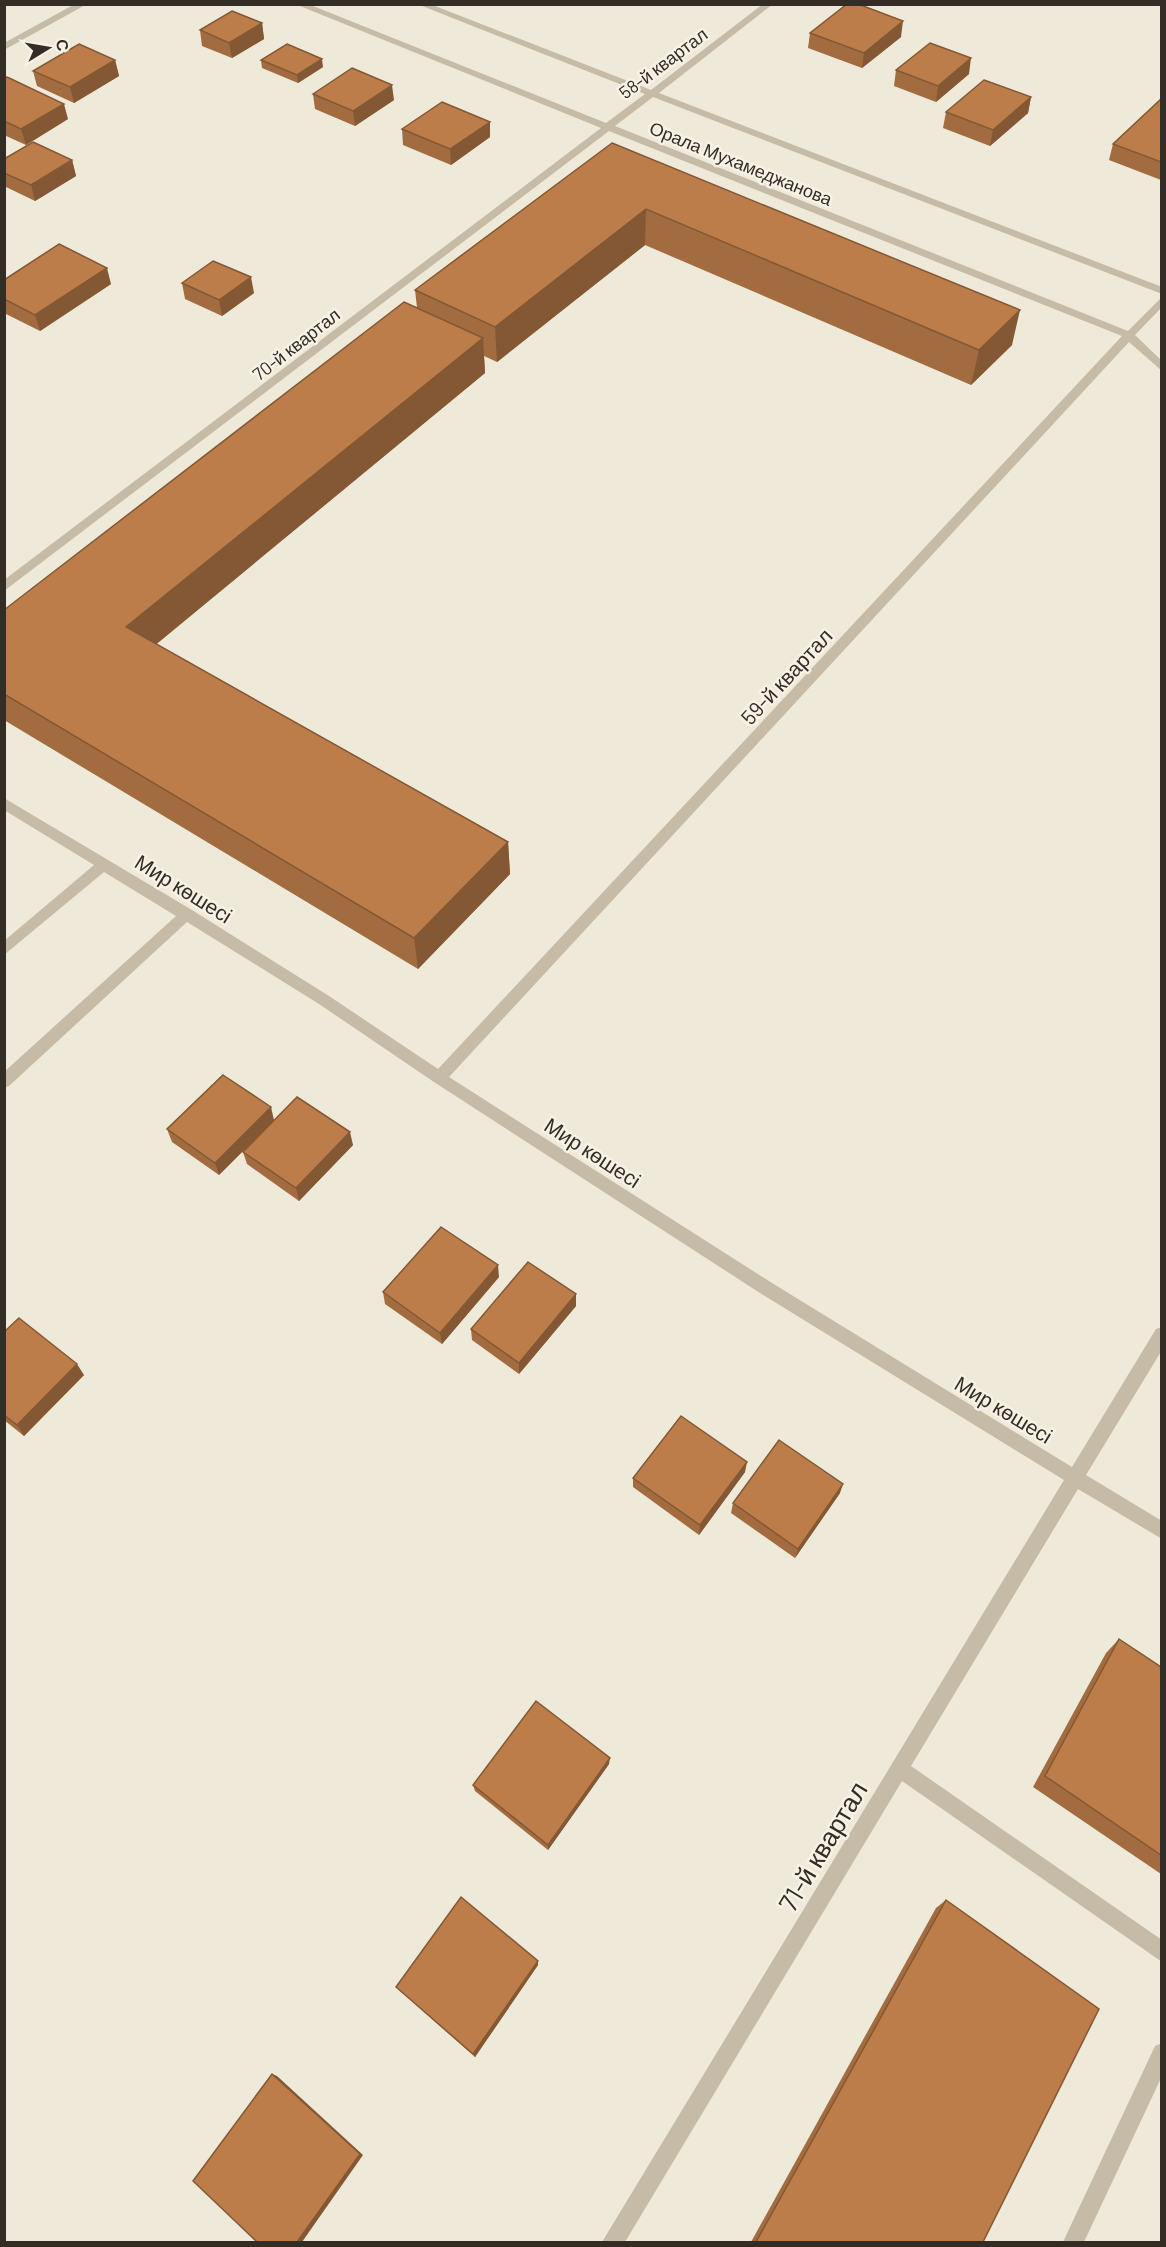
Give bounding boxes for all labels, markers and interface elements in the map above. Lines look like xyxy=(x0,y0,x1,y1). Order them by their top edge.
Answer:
north arrow xyxy=(18,18,78,78)
street label: 58-й квартал xyxy=(615,23,711,103)
text: С xyxy=(53,38,74,53)
street label: Орала Мухамеджанова xyxy=(646,116,836,210)
street label: 70-й квартал xyxy=(248,303,344,385)
street label: 59-й квартал xyxy=(735,623,837,729)
street label: Мир көшесі xyxy=(131,848,237,928)
street label: Мир көшесі xyxy=(540,1112,646,1192)
street label: Мир көшесі xyxy=(951,1370,1057,1448)
street label: 71-й квартал xyxy=(771,1775,873,1917)

